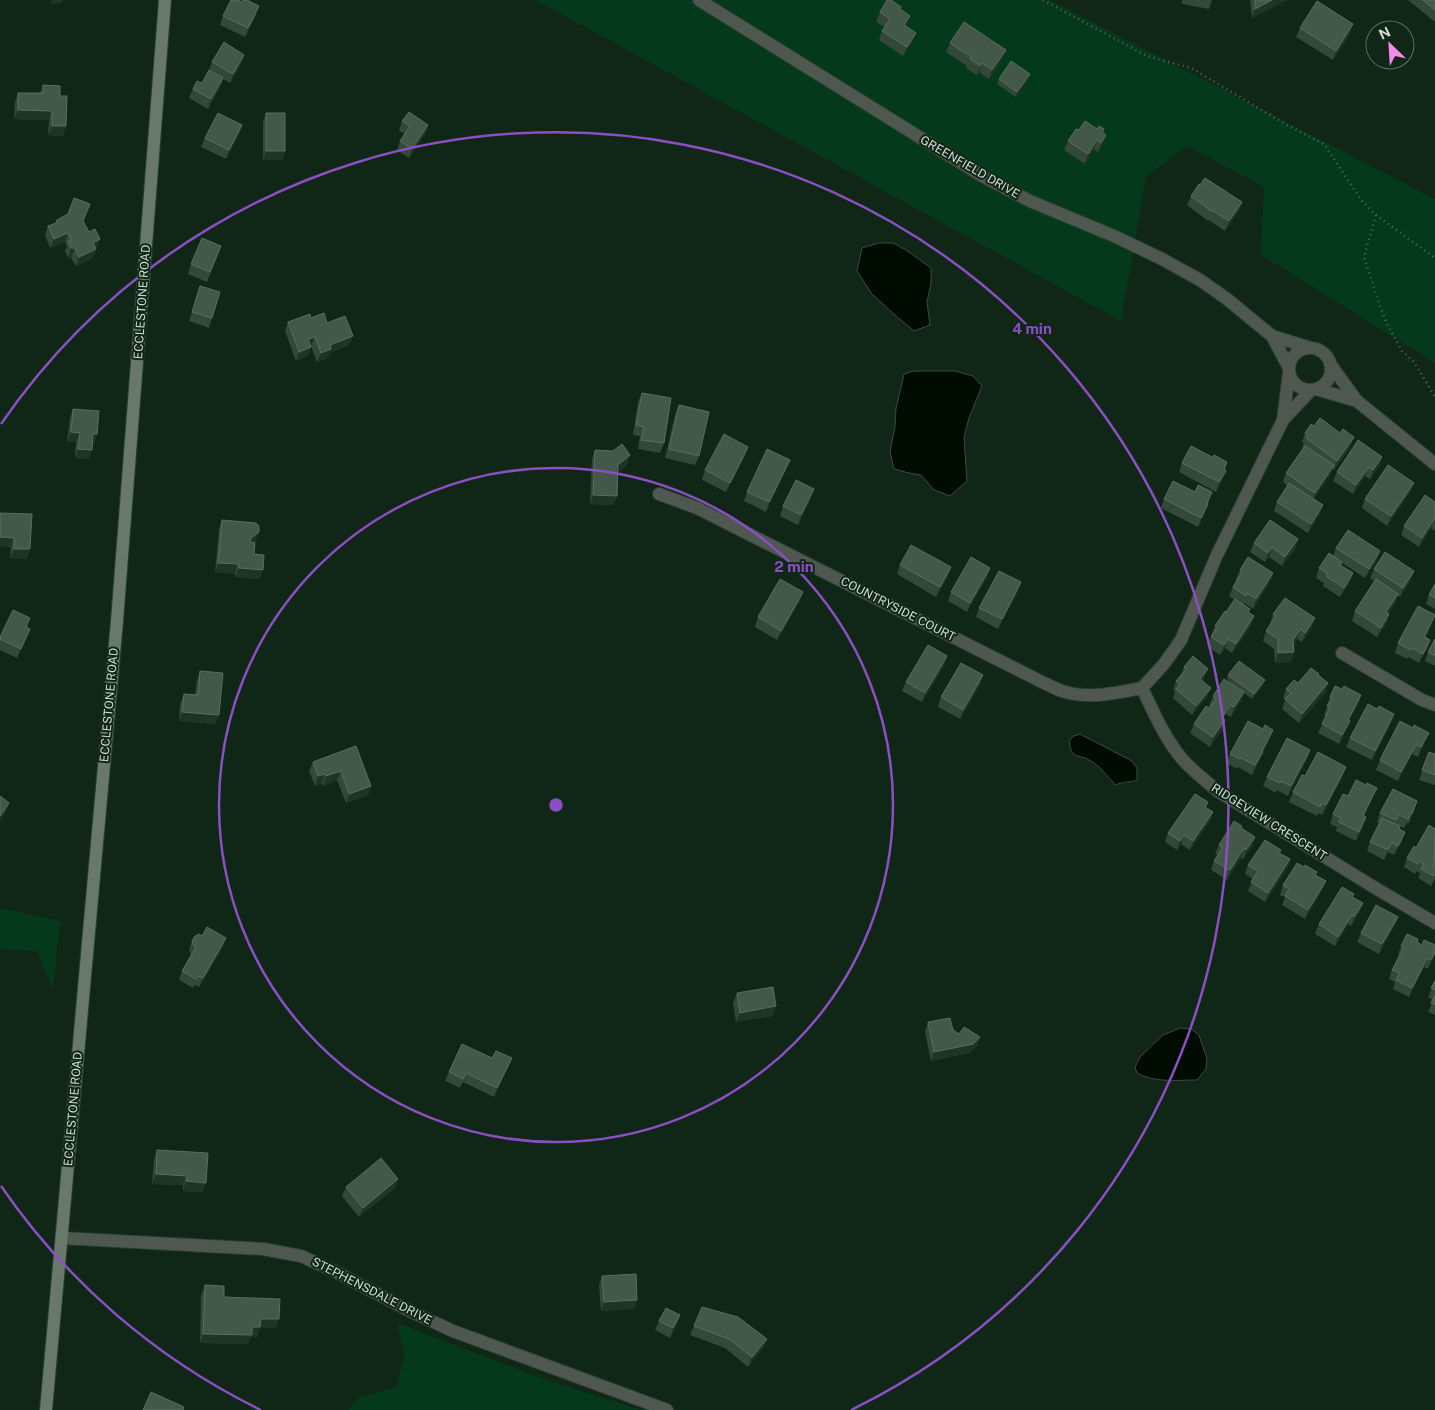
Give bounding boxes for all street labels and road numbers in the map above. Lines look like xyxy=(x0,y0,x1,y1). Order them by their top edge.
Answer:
street label: GREENFIELD DRIVE xyxy=(918,133,1022,201)
street label: ECCLESTONE ROAD xyxy=(131,244,153,360)
street label: COUNTRYSIDE COURT xyxy=(838,574,958,644)
street label: ECCLESTONE ROAD xyxy=(97,647,121,763)
street label: RIDGEVIEW CRESCENT xyxy=(1209,781,1329,863)
street label: ECCLESTONE ROAD xyxy=(61,1051,85,1167)
street label: STEPHENSDALE DRIVE xyxy=(310,1255,434,1327)

